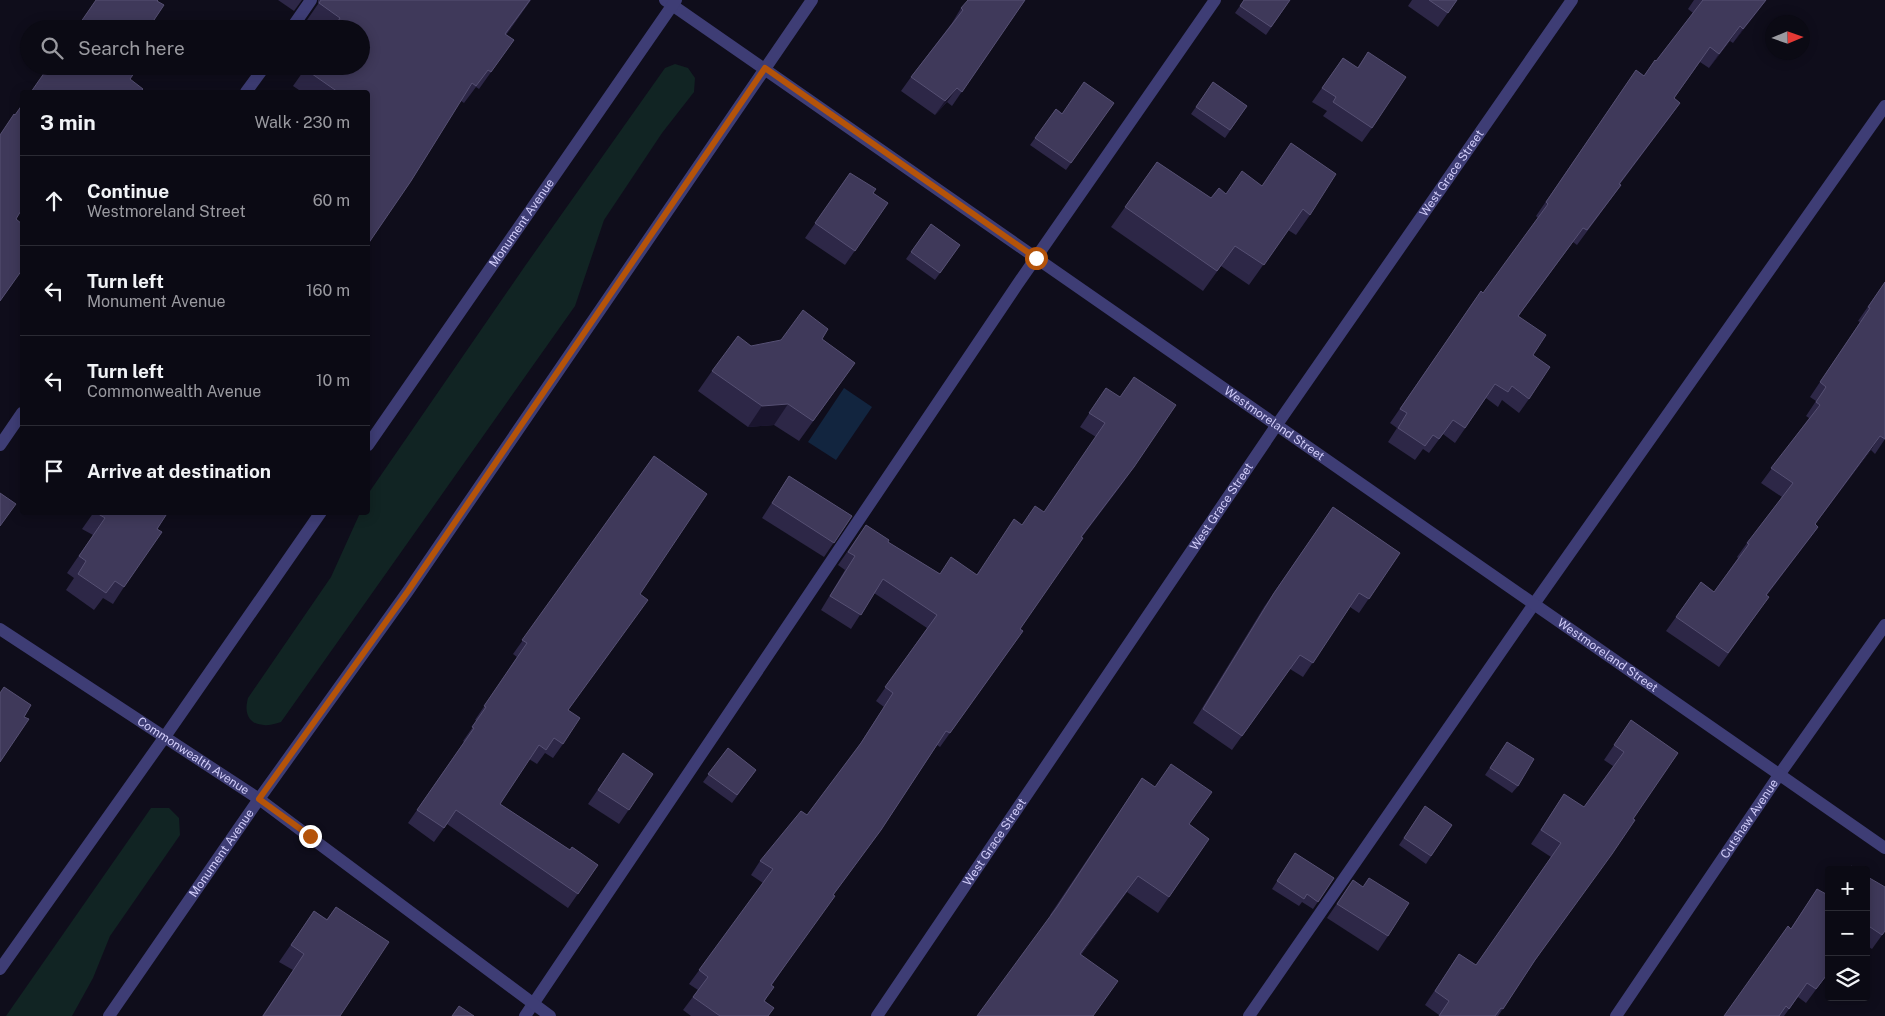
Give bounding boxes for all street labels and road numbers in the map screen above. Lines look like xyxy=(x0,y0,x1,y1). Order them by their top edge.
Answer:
street label: West Grace Street xyxy=(1417,127,1487,219)
street label: Monument Avenue xyxy=(486,176,557,270)
street label: Westmoreland Street xyxy=(1221,384,1327,463)
street label: West Grace Street xyxy=(1187,460,1256,553)
street label: Westmoreland Street xyxy=(1555,615,1661,695)
street label: Commonwealth Avenue xyxy=(135,714,252,798)
street label: Cutshaw Avenue xyxy=(1718,776,1781,861)
street label: West Grace Street xyxy=(960,795,1029,888)
street label: Monument Avenue xyxy=(186,806,257,900)

